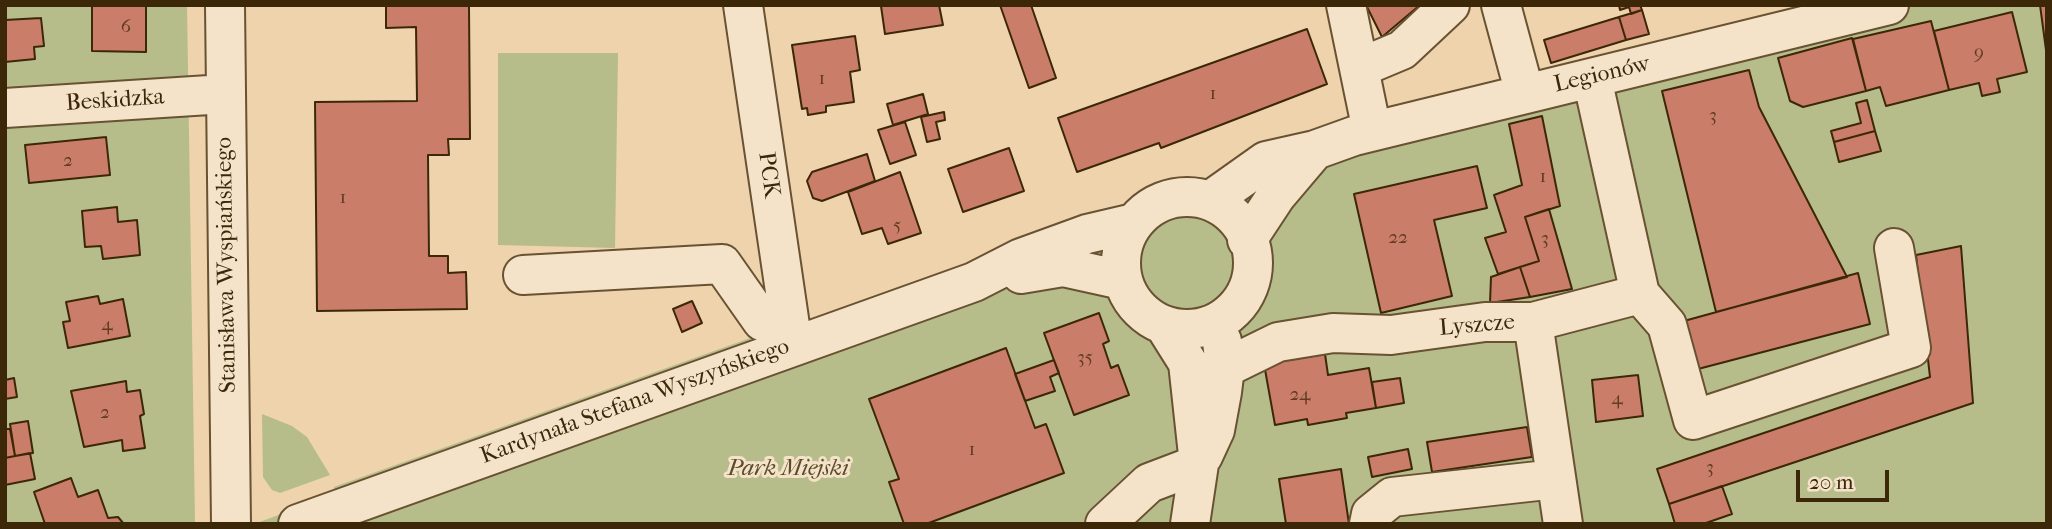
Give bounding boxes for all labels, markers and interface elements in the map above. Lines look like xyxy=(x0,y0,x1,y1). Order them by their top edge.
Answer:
house number: 6 xyxy=(121,16,131,38)
house number: 9 xyxy=(1974,42,1984,64)
street label: Legionów xyxy=(1551,51,1653,99)
house number: 1 xyxy=(819,68,825,90)
house number: 1 xyxy=(1210,83,1216,105)
street label: Beskidzka xyxy=(65,84,165,118)
house number: 3 xyxy=(1709,105,1717,127)
street label: Stanisława Wyspiańskiego xyxy=(211,137,243,393)
house number: 2 xyxy=(63,150,73,172)
street label: PCK xyxy=(751,150,785,200)
house number: 1 xyxy=(1540,166,1546,188)
house number: 1 xyxy=(340,187,346,209)
house number: 5 xyxy=(893,215,901,237)
house number: 22 xyxy=(1388,227,1408,249)
house number: 3 xyxy=(1541,228,1549,250)
street label: Lyszcze xyxy=(1438,309,1516,343)
house number: 4 xyxy=(101,314,113,336)
street label: Kardynała Stefana Wyszyńskiego xyxy=(477,333,793,471)
house number: 35 xyxy=(1077,347,1093,369)
house number: 24 xyxy=(1290,384,1310,406)
house number: 4 xyxy=(1611,388,1623,410)
house number: 2 xyxy=(100,402,110,424)
house number: 1 xyxy=(969,439,975,461)
park label: Park Miejski xyxy=(727,455,849,483)
scale bar xyxy=(1800,456,1893,500)
house number: 3 xyxy=(1706,457,1714,479)
text: 20 m xyxy=(1809,470,1853,494)

